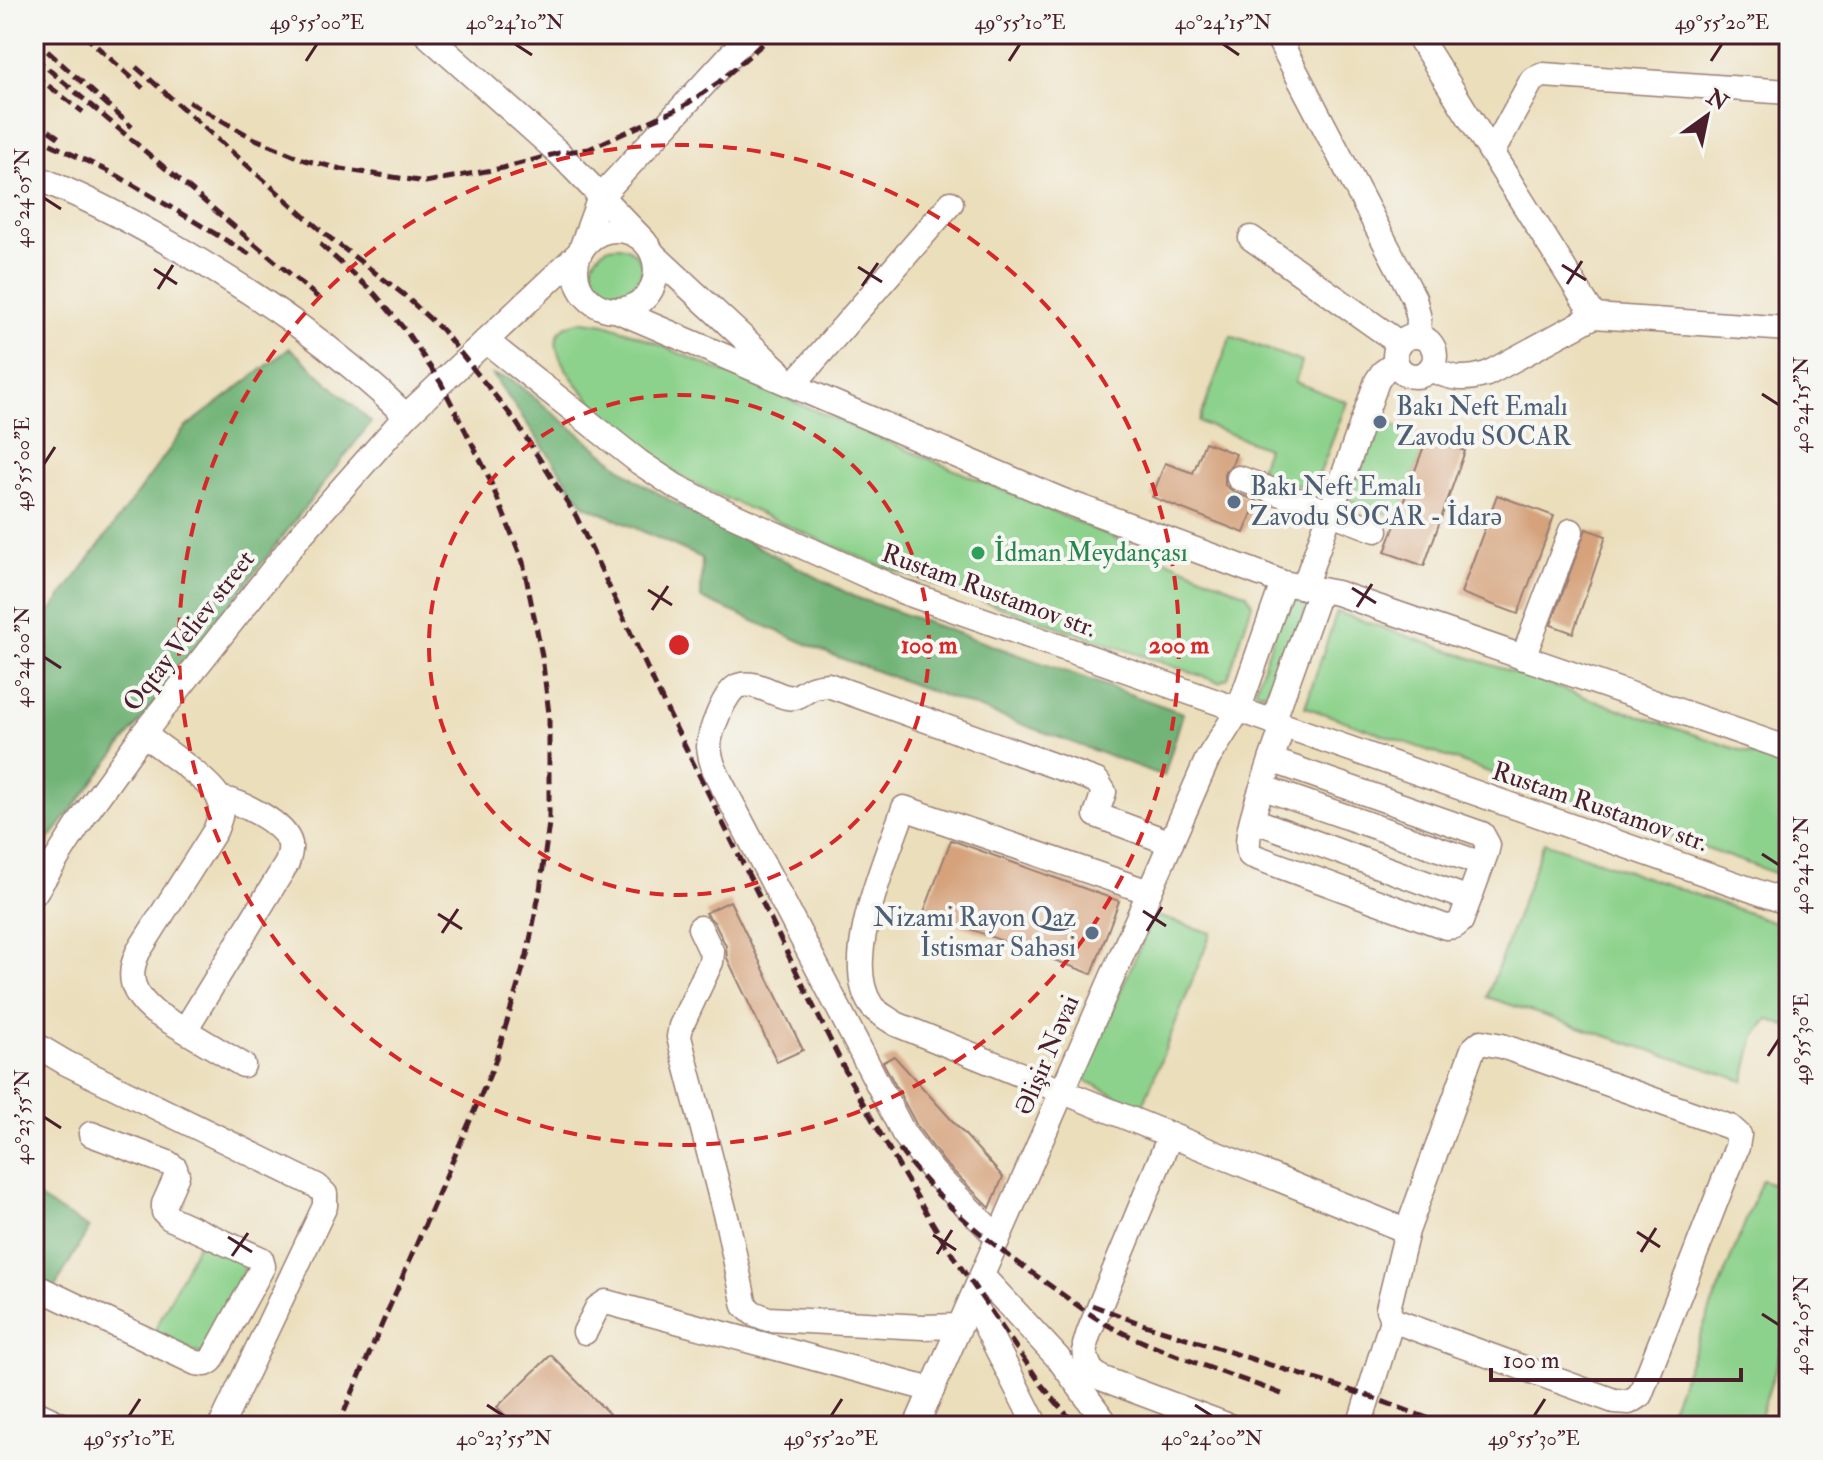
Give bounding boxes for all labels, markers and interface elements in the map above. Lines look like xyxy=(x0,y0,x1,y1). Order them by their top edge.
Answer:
text: 49°55'00"E xyxy=(270,10,364,35)
text: 40°24'10"N xyxy=(466,10,564,35)
text: 49°55'10"E xyxy=(974,10,1066,35)
text: 40°24'15"N xyxy=(1175,10,1271,35)
text: 49°55'20"E xyxy=(1675,10,1769,35)
north arrow xyxy=(1667,76,1747,156)
text: N xyxy=(1701,82,1733,117)
text: 40°24'05"N xyxy=(10,148,35,248)
text: 40°24'15"N xyxy=(1789,357,1814,453)
place label: Bakı Neft Emalı Zavodu SOCAR xyxy=(1396,391,1572,453)
marker: Bakı Neft Emalı Zavodu SOCAR xyxy=(1371,413,1389,431)
text: 49°55'00"E xyxy=(10,417,35,511)
place label: Bakı Neft Emalı Zavodu SOCAR - İdarə xyxy=(1250,471,1502,533)
marker: Bakı Neft Emalı Zavodu SOCAR - İdarə xyxy=(1225,493,1243,511)
place label: İdman Meydançası xyxy=(994,535,1188,569)
street label: Rustam Rustamov str. xyxy=(877,537,1101,645)
street label: Oqtay Veliev street xyxy=(116,544,262,718)
marker: İdman Meydançası xyxy=(969,544,987,562)
text: 40°24'00"N xyxy=(10,606,35,708)
text: 100 m xyxy=(901,630,958,661)
text: 200 m xyxy=(1149,630,1210,661)
centre of rings xyxy=(665,631,693,659)
street label: Rustam Rustamov str. xyxy=(1488,755,1712,859)
text: 40°24'10"N xyxy=(1789,816,1814,914)
place label: Nizami Rayon Qaz İstismar Sahəsi xyxy=(873,902,1076,964)
marker: Nizami Rayon Qaz İstismar Sahəsi xyxy=(1083,924,1101,942)
street label: Əlişir Nəvai xyxy=(1007,990,1087,1120)
text: 49°55'30"E xyxy=(1789,993,1814,1085)
text: 40°23'55"N xyxy=(10,1069,35,1165)
text: 40°24'05"N xyxy=(1789,1275,1814,1375)
scale bar xyxy=(1491,1332,1741,1382)
text: 100 m xyxy=(1503,1345,1560,1376)
text: 49°55'10"E xyxy=(83,1426,175,1451)
text: 40°23'55"N xyxy=(456,1426,552,1451)
text: 49°55'20"E xyxy=(784,1426,878,1451)
text: 40°24'00"N xyxy=(1161,1426,1263,1451)
text: 49°55'30"E xyxy=(1488,1426,1580,1451)

